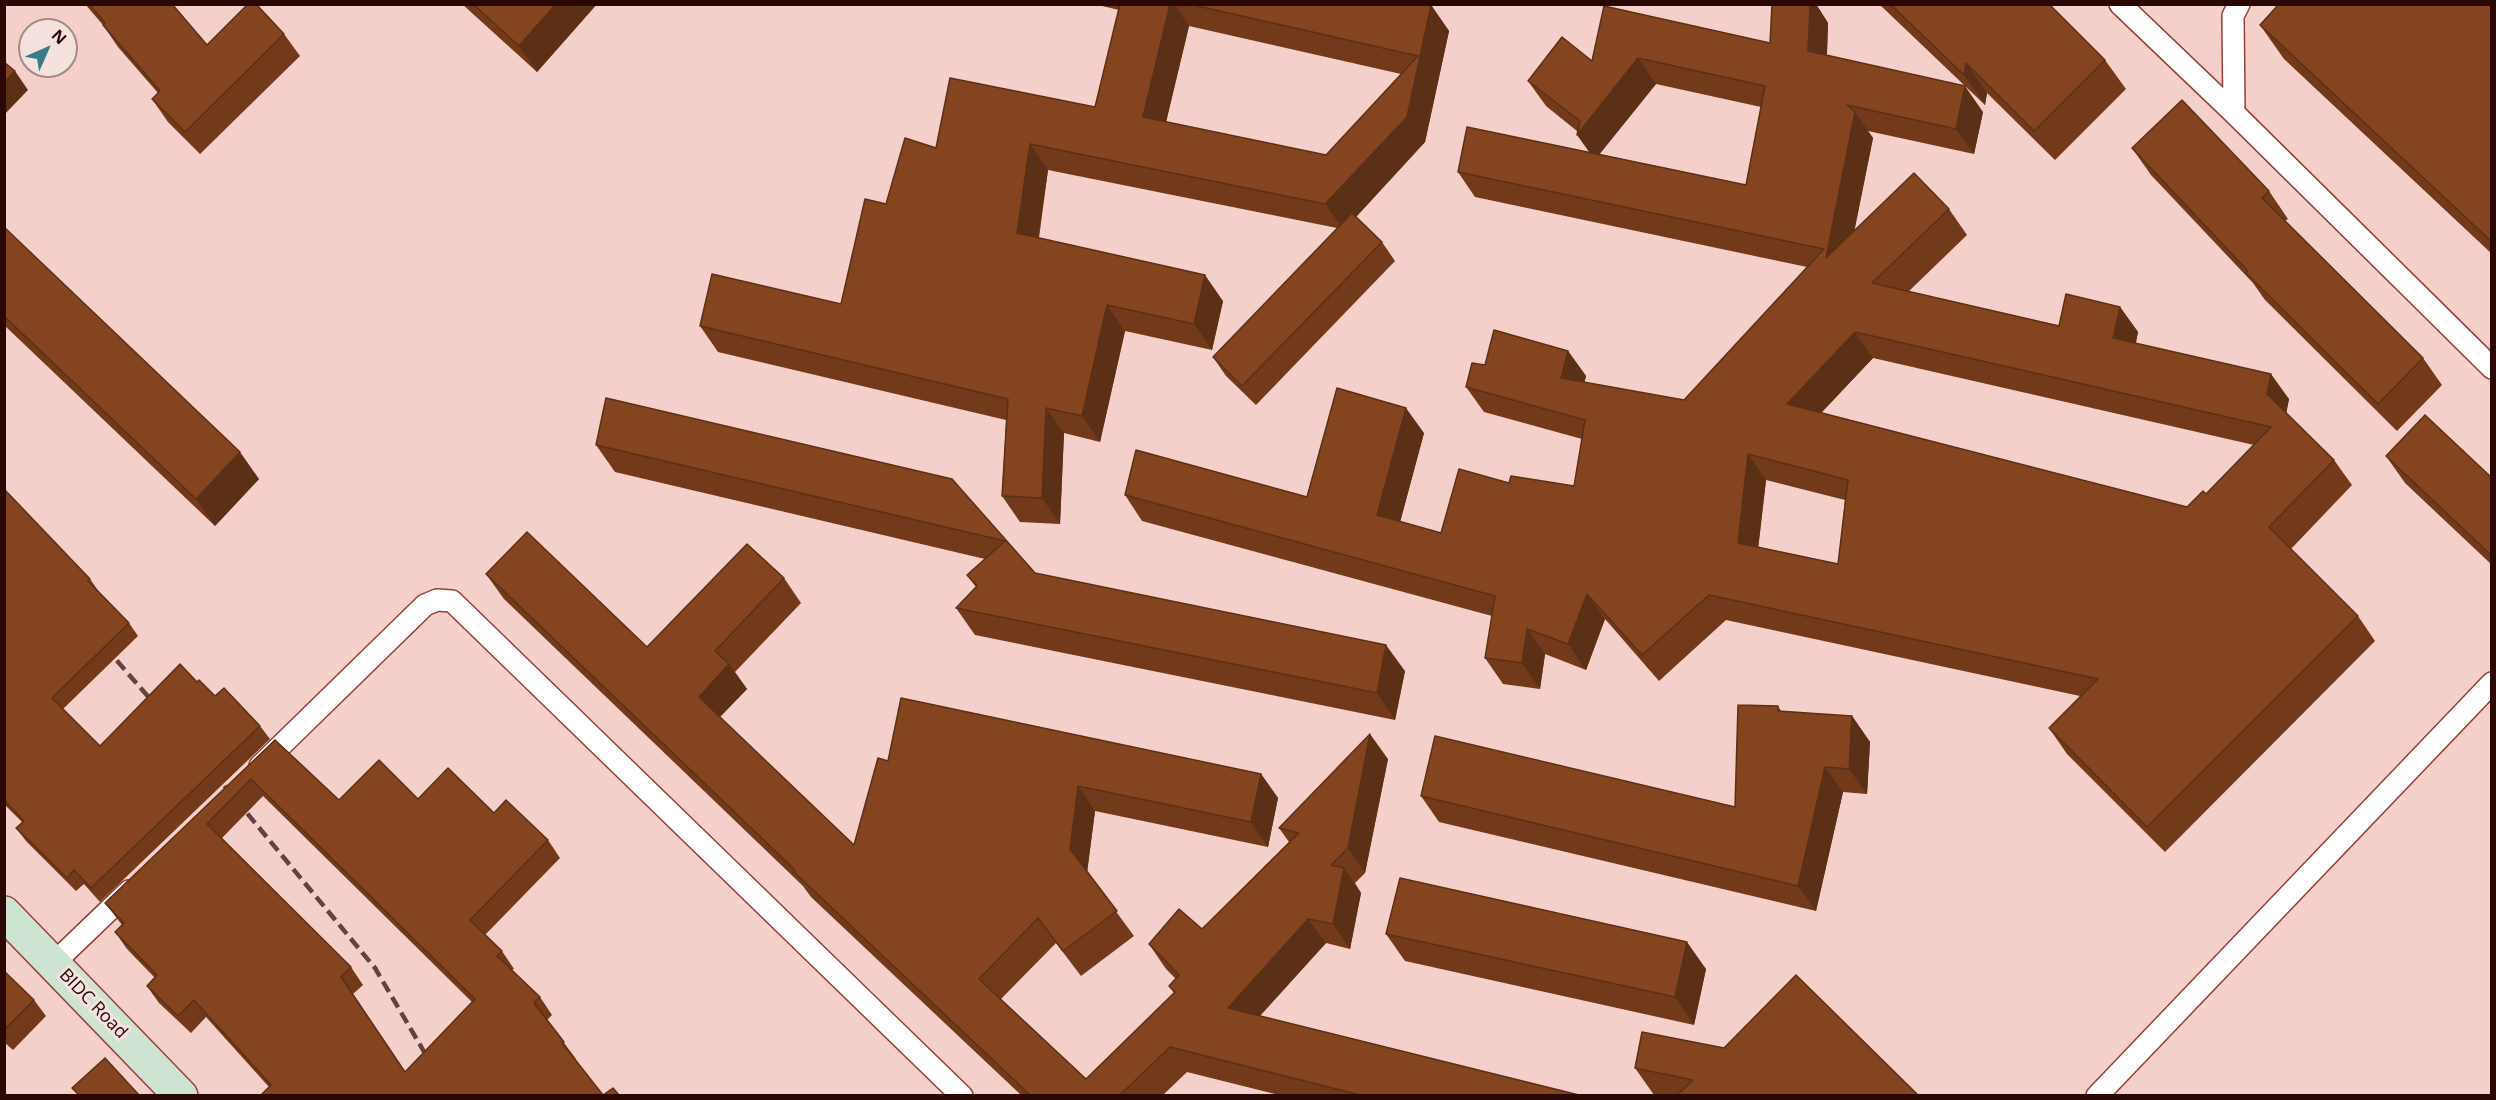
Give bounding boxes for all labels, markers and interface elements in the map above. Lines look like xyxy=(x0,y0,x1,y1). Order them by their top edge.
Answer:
north arrow xyxy=(18,18,78,78)
text: N xyxy=(47,24,72,49)
street label: BIDC Road xyxy=(54,965,132,1043)

